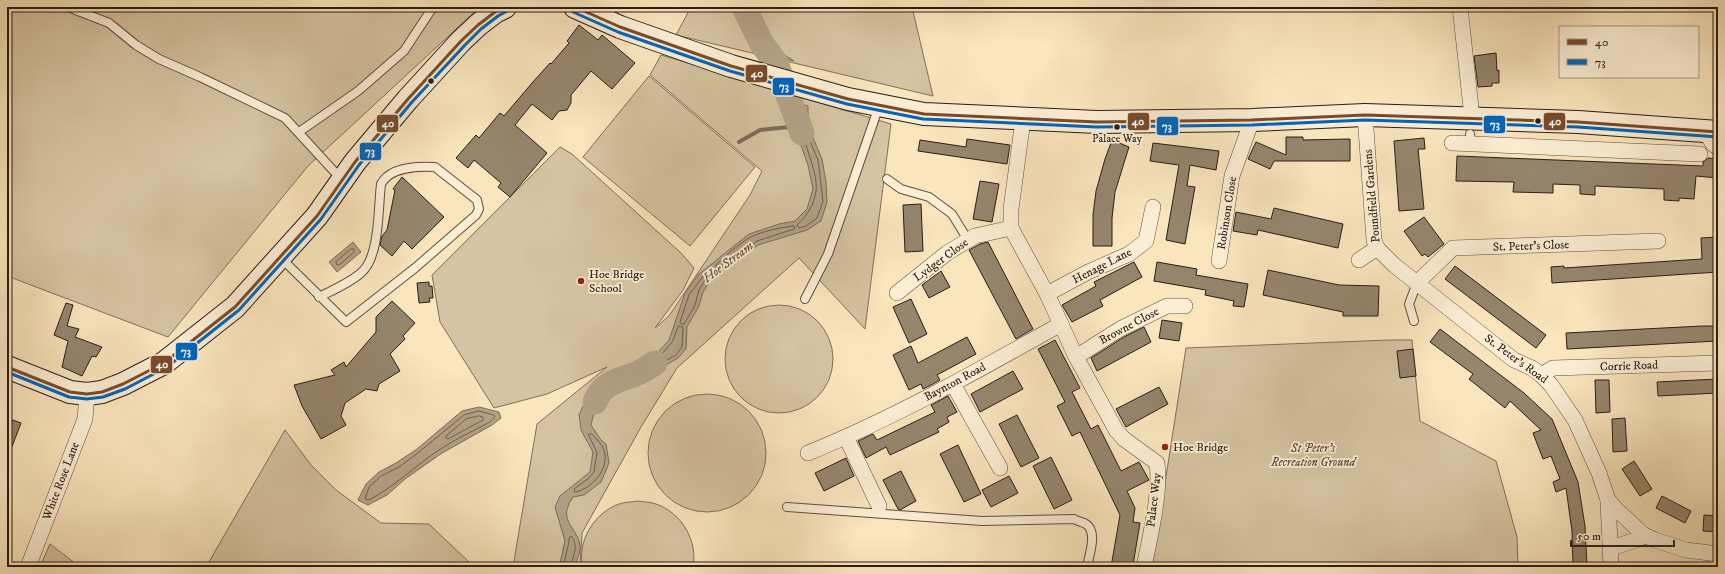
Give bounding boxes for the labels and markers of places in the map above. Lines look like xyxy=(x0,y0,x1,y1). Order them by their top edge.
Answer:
unlabelled marker xyxy=(426,76,436,86)
unlabelled marker xyxy=(1533,116,1543,126)
marker: Palace Way xyxy=(1112,122,1122,132)
place label: Palace Way xyxy=(1092,132,1143,146)
place label: Hoe Bridge School xyxy=(589,267,644,296)
marker: Hoe Bridge School xyxy=(576,276,586,286)
place label: Hoe Bridge xyxy=(1173,440,1228,455)
marker: Hoe Bridge xyxy=(1160,442,1170,452)

